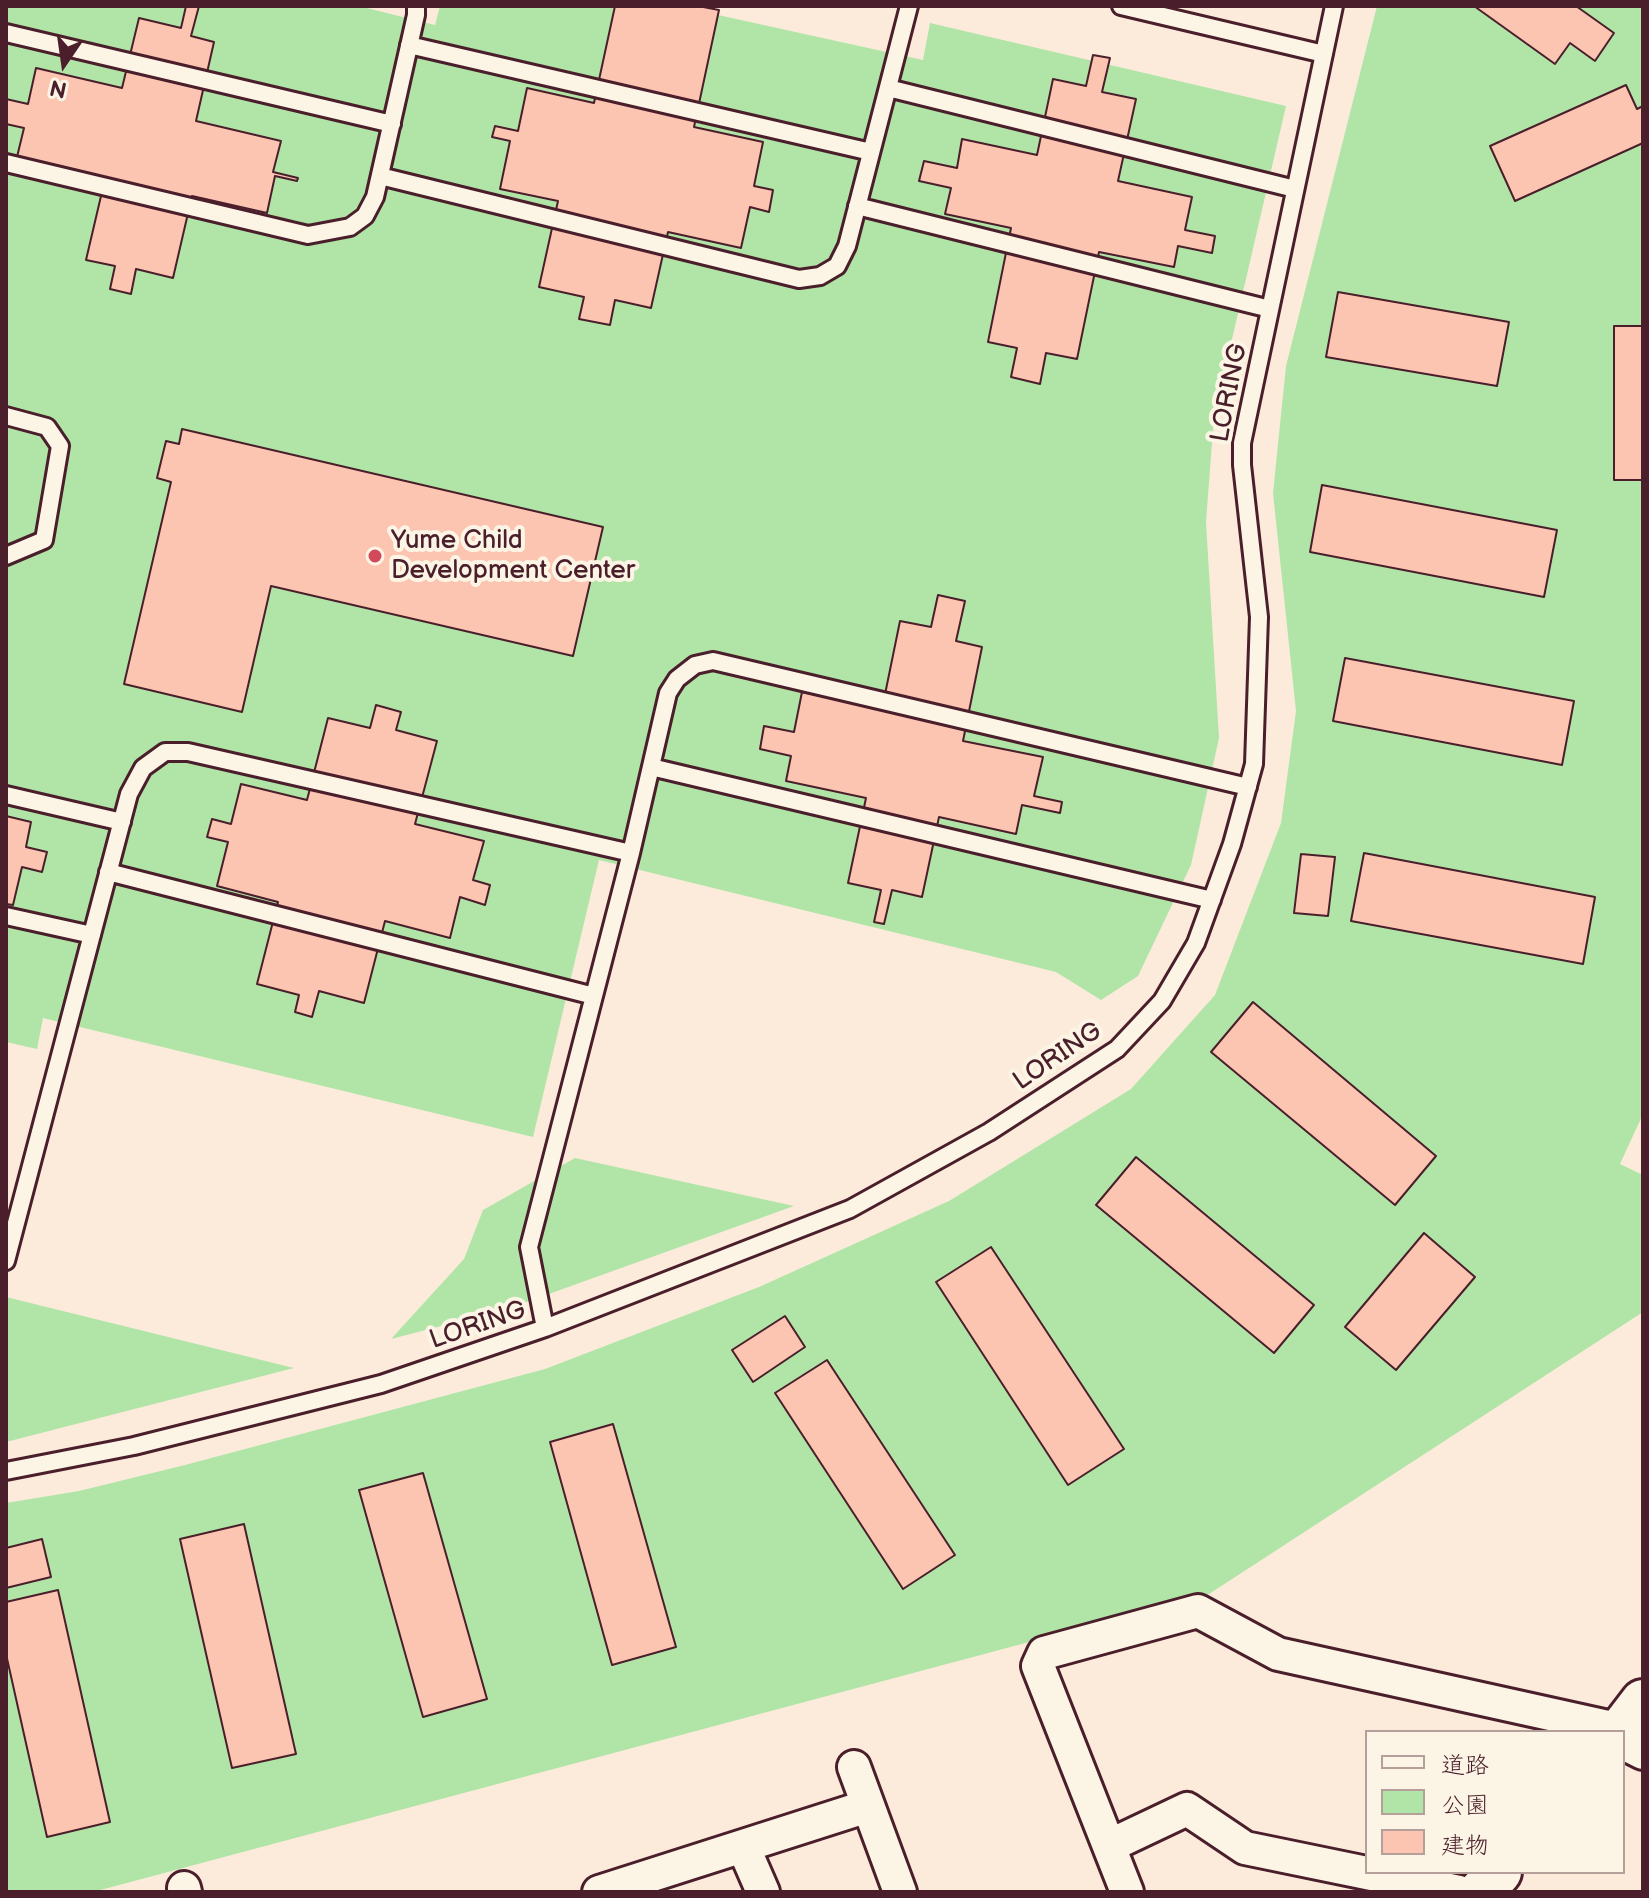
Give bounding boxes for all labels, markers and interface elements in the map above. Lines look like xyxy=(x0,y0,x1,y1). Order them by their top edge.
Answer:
north arrow xyxy=(24,24,104,104)
text: N xyxy=(47,73,70,103)
street label: LORING xyxy=(1205,341,1255,445)
place label: Yume Child Development Center xyxy=(391,525,635,586)
marker: Yume Child Development Center xyxy=(366,547,384,565)
street label: LORING xyxy=(1008,1016,1108,1098)
street label: LORING xyxy=(426,1295,530,1357)
legend xyxy=(1365,1730,1625,1874)
text: 道路 xyxy=(1441,1751,1489,1780)
text: 公園 xyxy=(1441,1791,1489,1820)
text: 建物 xyxy=(1441,1831,1489,1860)

